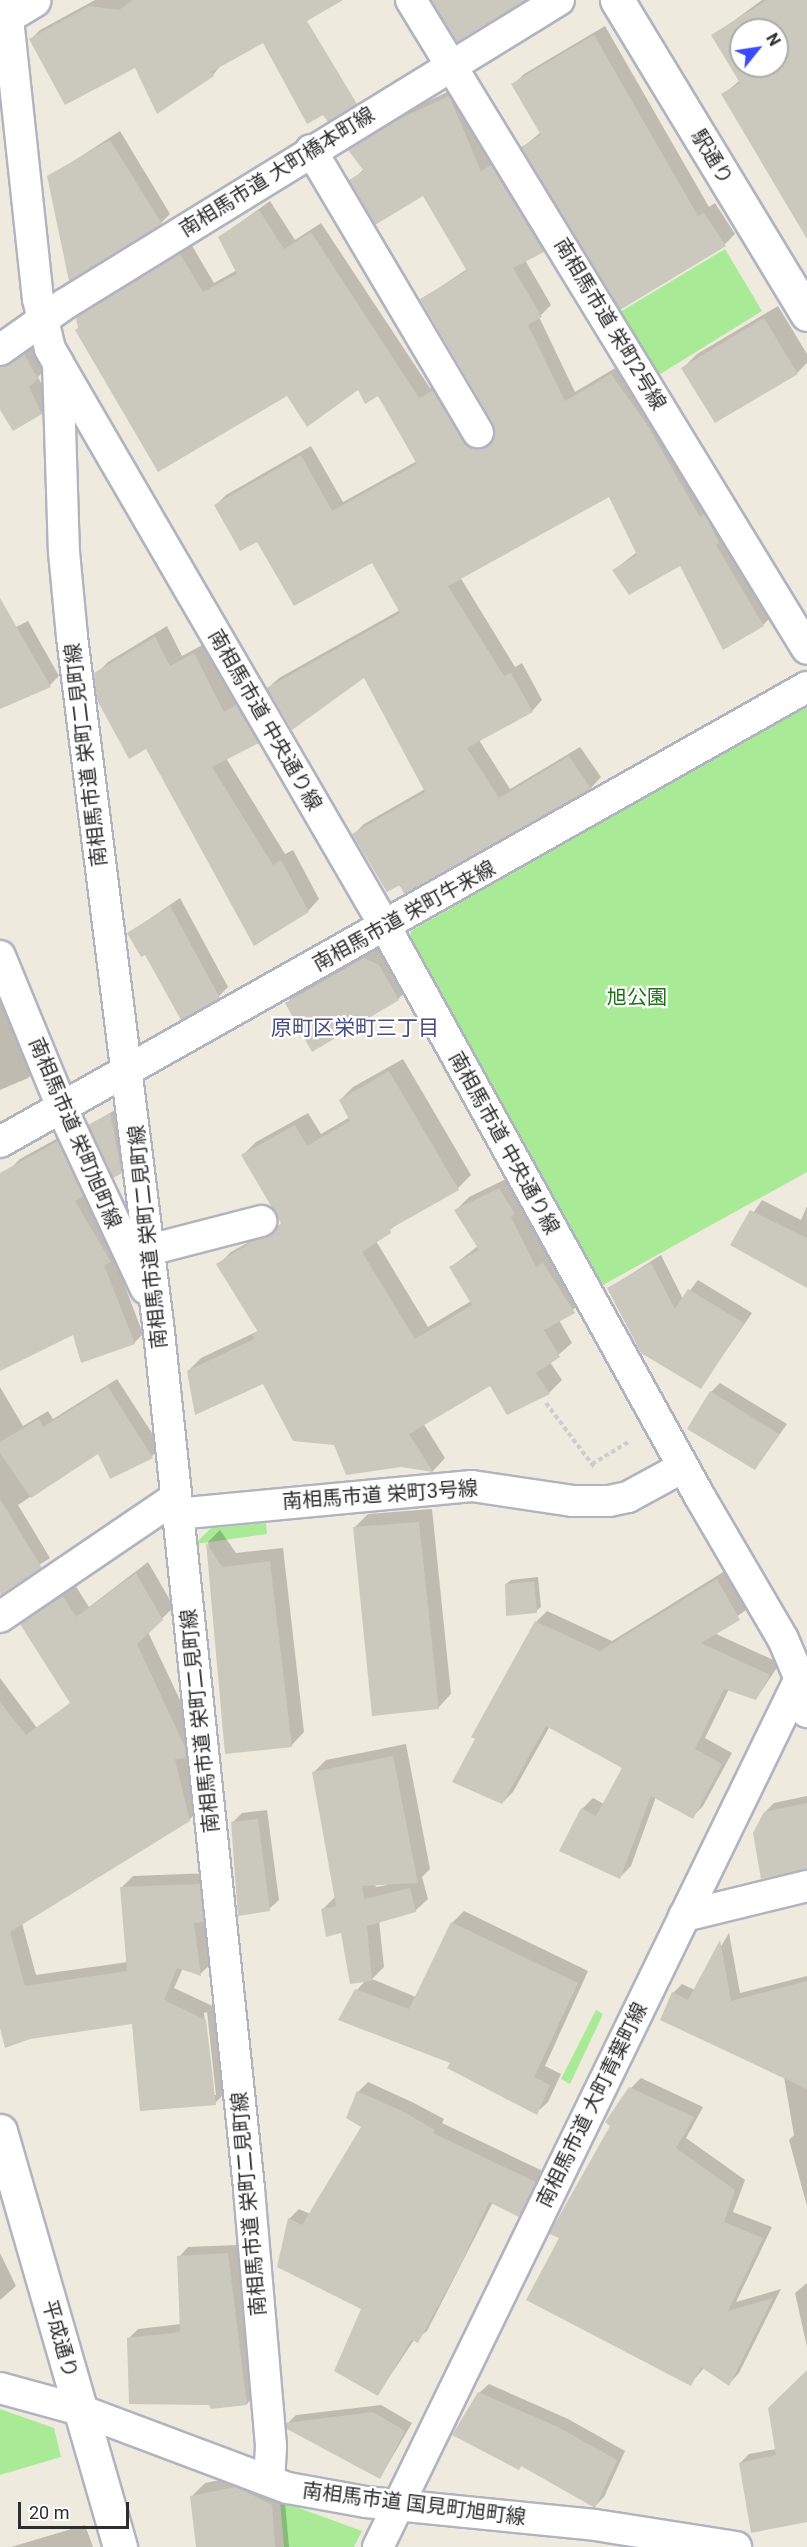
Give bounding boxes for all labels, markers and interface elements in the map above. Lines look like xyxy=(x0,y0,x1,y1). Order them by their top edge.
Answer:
north arrow xyxy=(729,18,789,78)
text: N xyxy=(762,30,784,49)
street label: 南相馬市道 大町橋本町線 xyxy=(175,102,379,242)
street label: 駅通り xyxy=(686,125,738,189)
street label: 南相馬市道 栄町2号線 xyxy=(549,234,671,414)
street label: 南相馬市道 中央通り線 xyxy=(203,625,327,815)
street label: 南相馬市道 栄町二見町線 xyxy=(60,642,112,868)
street label: 南相馬市道 栄町牛来線 xyxy=(309,856,499,976)
park label: 旭公園 xyxy=(607,985,667,1009)
district label: 原町区栄町三丁目 xyxy=(271,1015,439,1041)
street label: 南相馬市道 栄町旭町線 xyxy=(24,1034,126,1232)
street label: 南相馬市道 中央通り線 xyxy=(444,1048,564,1238)
street label: 南相馬市道 栄町二見町線 xyxy=(124,1124,172,1350)
street label: 南相馬市道 栄町3号線 xyxy=(281,1476,479,1514)
street label: 南相馬市道 栄町二見町線 xyxy=(176,1608,224,1834)
street label: 南相馬市道 大町青葉町線 xyxy=(532,1999,652,2211)
street label: 南相馬市道 栄町二見町線 xyxy=(227,2091,271,2317)
street label: 平成通り xyxy=(37,2297,83,2381)
street label: 南相馬市道 国見町旭町線 xyxy=(301,2478,527,2530)
scale bar xyxy=(21,2490,132,2528)
text: 20 m xyxy=(29,2502,69,2523)

